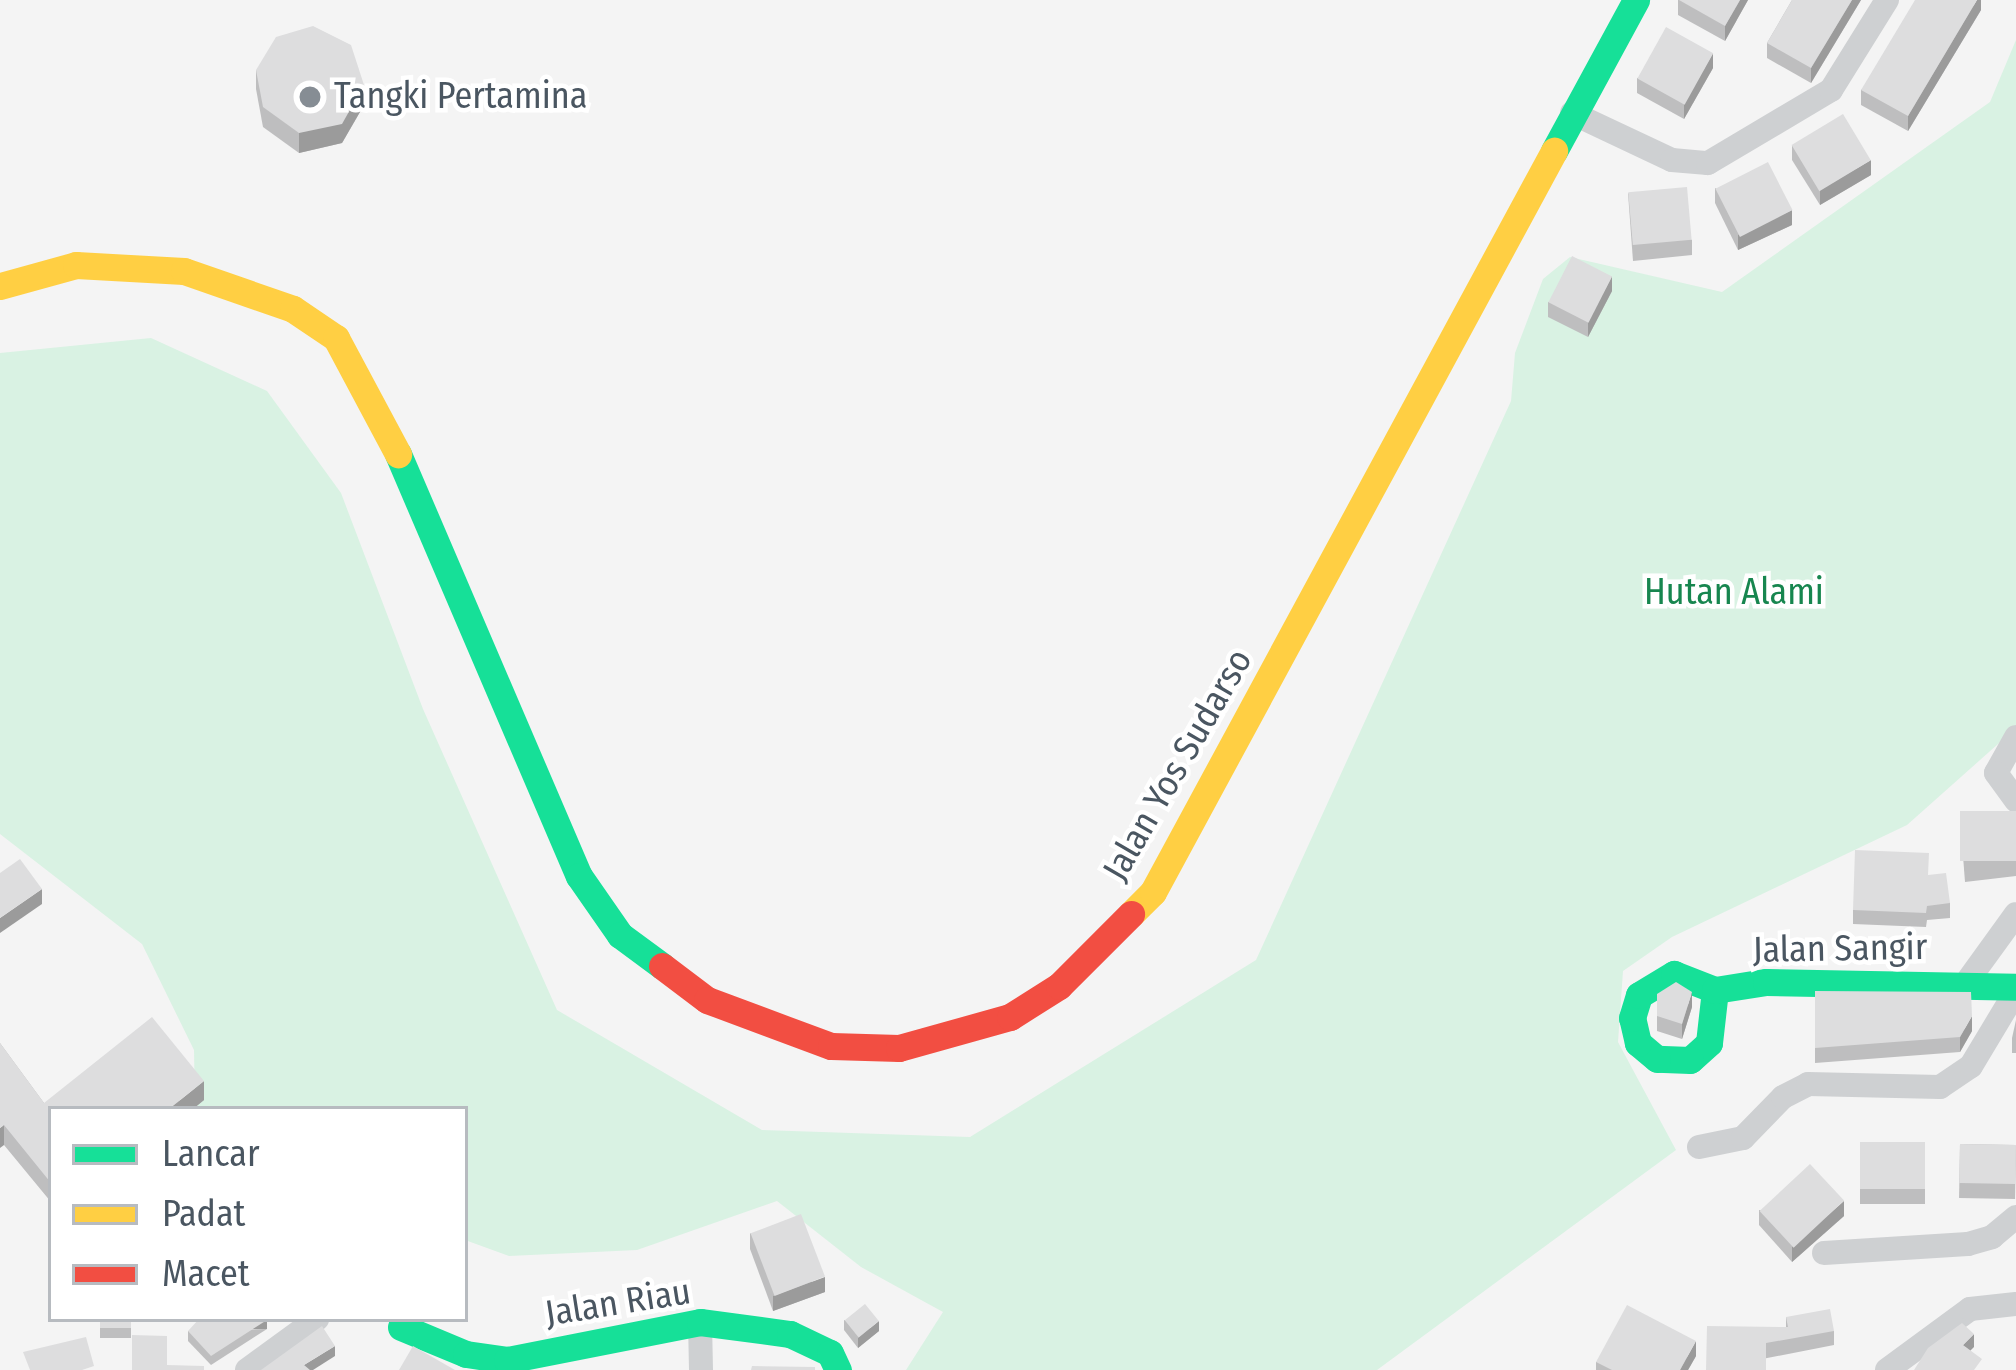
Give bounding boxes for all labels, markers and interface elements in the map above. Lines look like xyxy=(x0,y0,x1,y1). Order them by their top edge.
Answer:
place label: Tangki Pertamina xyxy=(334,75,587,119)
marker: Tangki Pertamina xyxy=(297,84,323,110)
park label: Hutan Alami xyxy=(1644,571,1824,615)
street label: Jalan Yos Sudarso xyxy=(1094,642,1262,888)
street label: Jalan Sangir xyxy=(1752,926,1928,972)
legend xyxy=(48,1106,468,1322)
text: Lancar xyxy=(162,1132,260,1176)
text: Padat xyxy=(162,1192,245,1236)
text: Macet xyxy=(162,1252,250,1296)
street label: Jalan Riau xyxy=(542,1270,694,1336)

